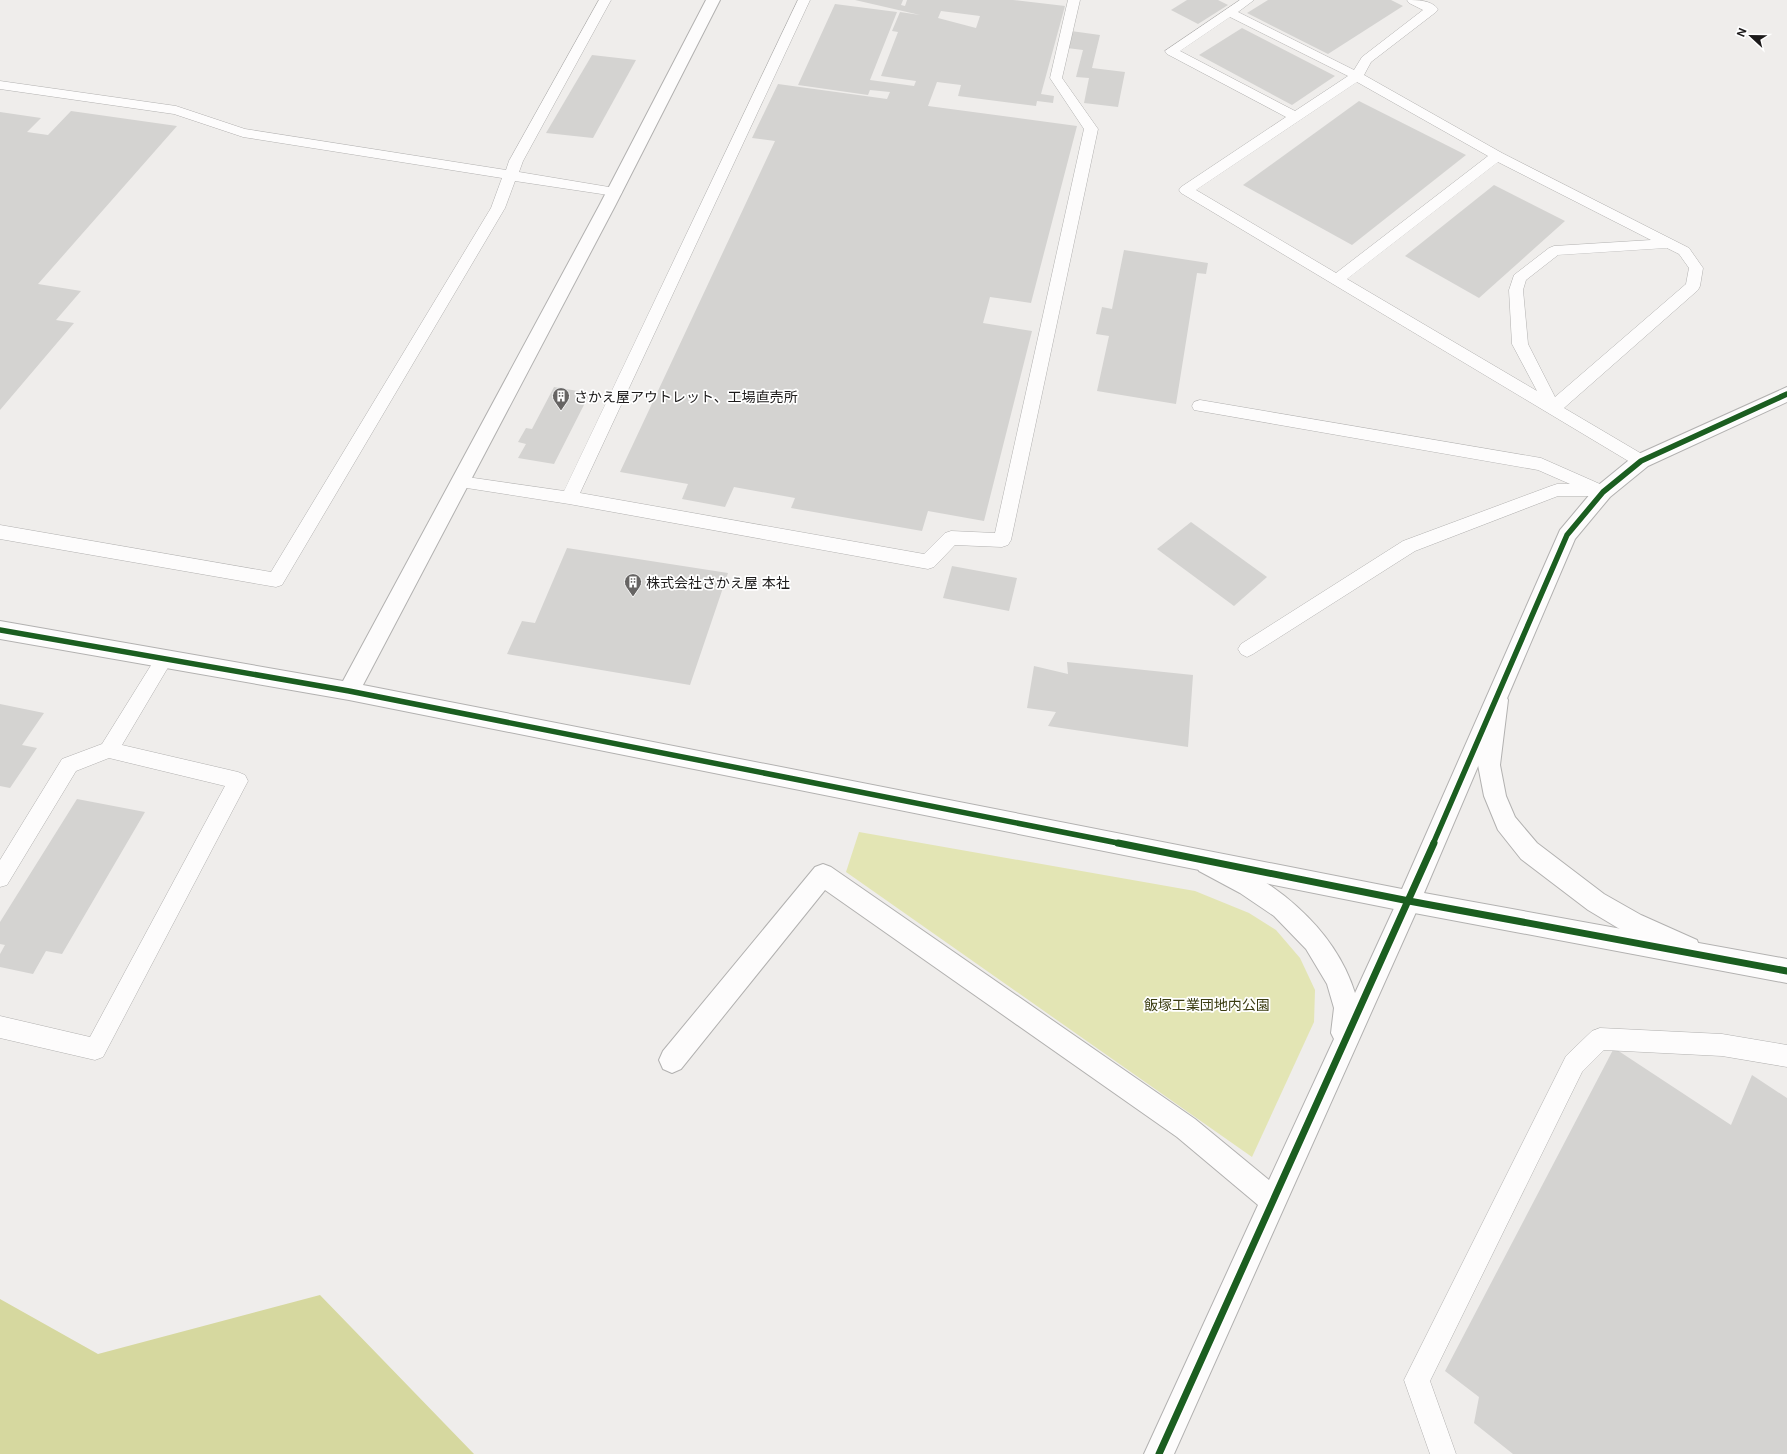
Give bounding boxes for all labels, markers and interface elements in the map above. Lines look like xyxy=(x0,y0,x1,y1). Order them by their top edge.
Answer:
north arrow xyxy=(1731,16,1771,56)
text: N xyxy=(1734,26,1750,39)
building icon: さかえ屋アウトレット、工場直売所 xyxy=(551,386,571,411)
place label: さかえ屋アウトレット、工場直売所 xyxy=(574,388,798,405)
building icon: 株式会社さかえ屋 本社 xyxy=(623,572,643,597)
place label: 株式会社さかえ屋 本社 xyxy=(646,574,790,591)
park label: 飯塚工業団地内公園 xyxy=(1144,996,1270,1013)

